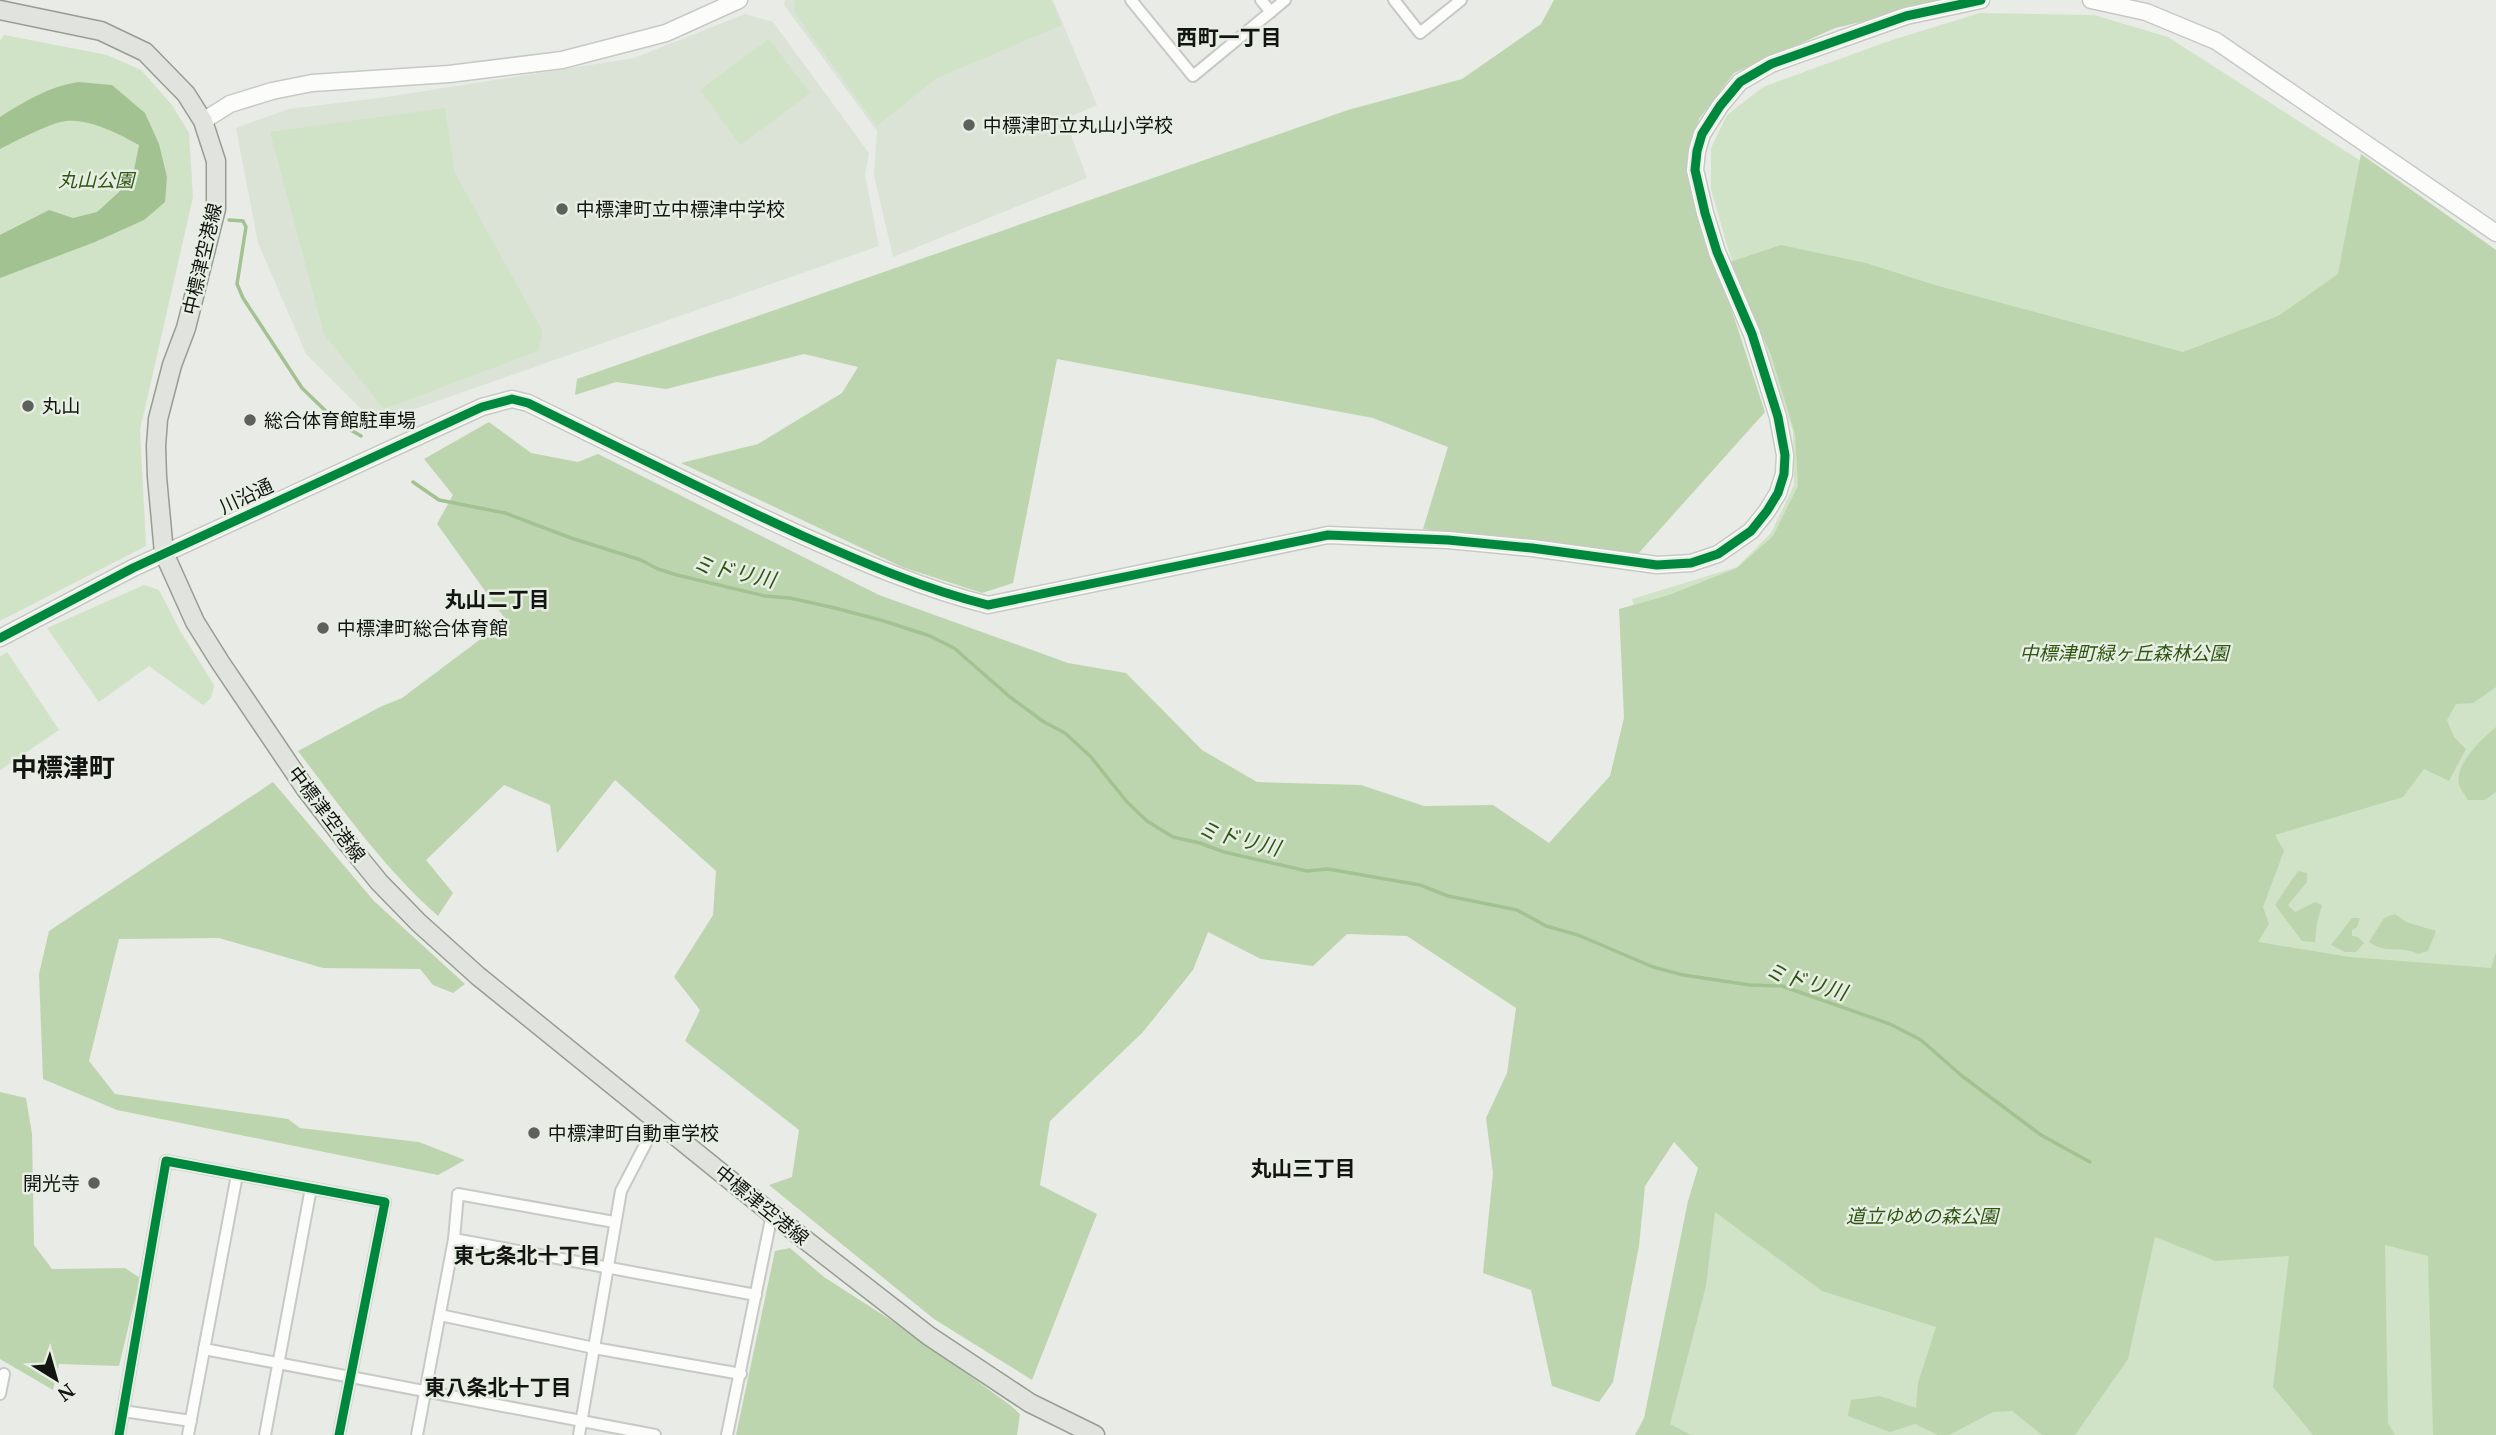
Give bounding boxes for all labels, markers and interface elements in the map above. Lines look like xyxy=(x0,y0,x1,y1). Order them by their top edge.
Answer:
district label: 西町一丁目 xyxy=(1177,23,1282,51)
place label: 中標津町立丸山小学校 xyxy=(983,112,1173,138)
marker: 中標津町立丸山小学校 xyxy=(961,117,977,133)
park label: 丸山公園 xyxy=(58,167,137,193)
place label: 中標津町立中標津中学校 xyxy=(576,196,785,222)
street label: 中標津空港線 xyxy=(177,201,227,317)
marker: 中標津町立中標津中学校 xyxy=(554,201,570,217)
place label: 丸山 xyxy=(42,393,80,419)
marker: 丸山 xyxy=(20,398,36,414)
place label: 総合体育館駐車場 xyxy=(264,407,416,433)
marker: 総合体育館駐車場 xyxy=(242,412,258,428)
street label: 川沿通 xyxy=(215,472,277,520)
water label: ミドリ川 xyxy=(690,549,780,594)
district label: 丸山二丁目 xyxy=(445,585,550,613)
place label: 中標津町総合体育館 xyxy=(337,615,508,641)
marker: 中標津町総合体育館 xyxy=(315,620,331,636)
park label: 中標津町緑ヶ丘森林公園 xyxy=(2019,640,2231,666)
district label: 中標津町 xyxy=(11,749,115,785)
street label: 中標津空港線 xyxy=(282,761,372,867)
water label: ミドリ川 xyxy=(1195,814,1285,862)
water label: ミドリ川 xyxy=(1762,956,1852,1007)
place label: 中標津町自動車学校 xyxy=(548,1120,719,1146)
marker: 中標津町自動車学校 xyxy=(526,1125,542,1141)
district label: 丸山三丁目 xyxy=(1251,1154,1356,1182)
street label: 中標津空港線 xyxy=(710,1159,814,1251)
place label: 開光寺 xyxy=(23,1170,80,1196)
marker: 開光寺 xyxy=(86,1175,102,1191)
park label: 道立ゆめの森公園 xyxy=(1846,1203,2001,1229)
district label: 東七条北十丁目 xyxy=(454,1241,601,1269)
north arrow xyxy=(21,1344,91,1414)
district label: 東八条北十丁目 xyxy=(425,1373,572,1401)
text: N xyxy=(52,1378,80,1407)

